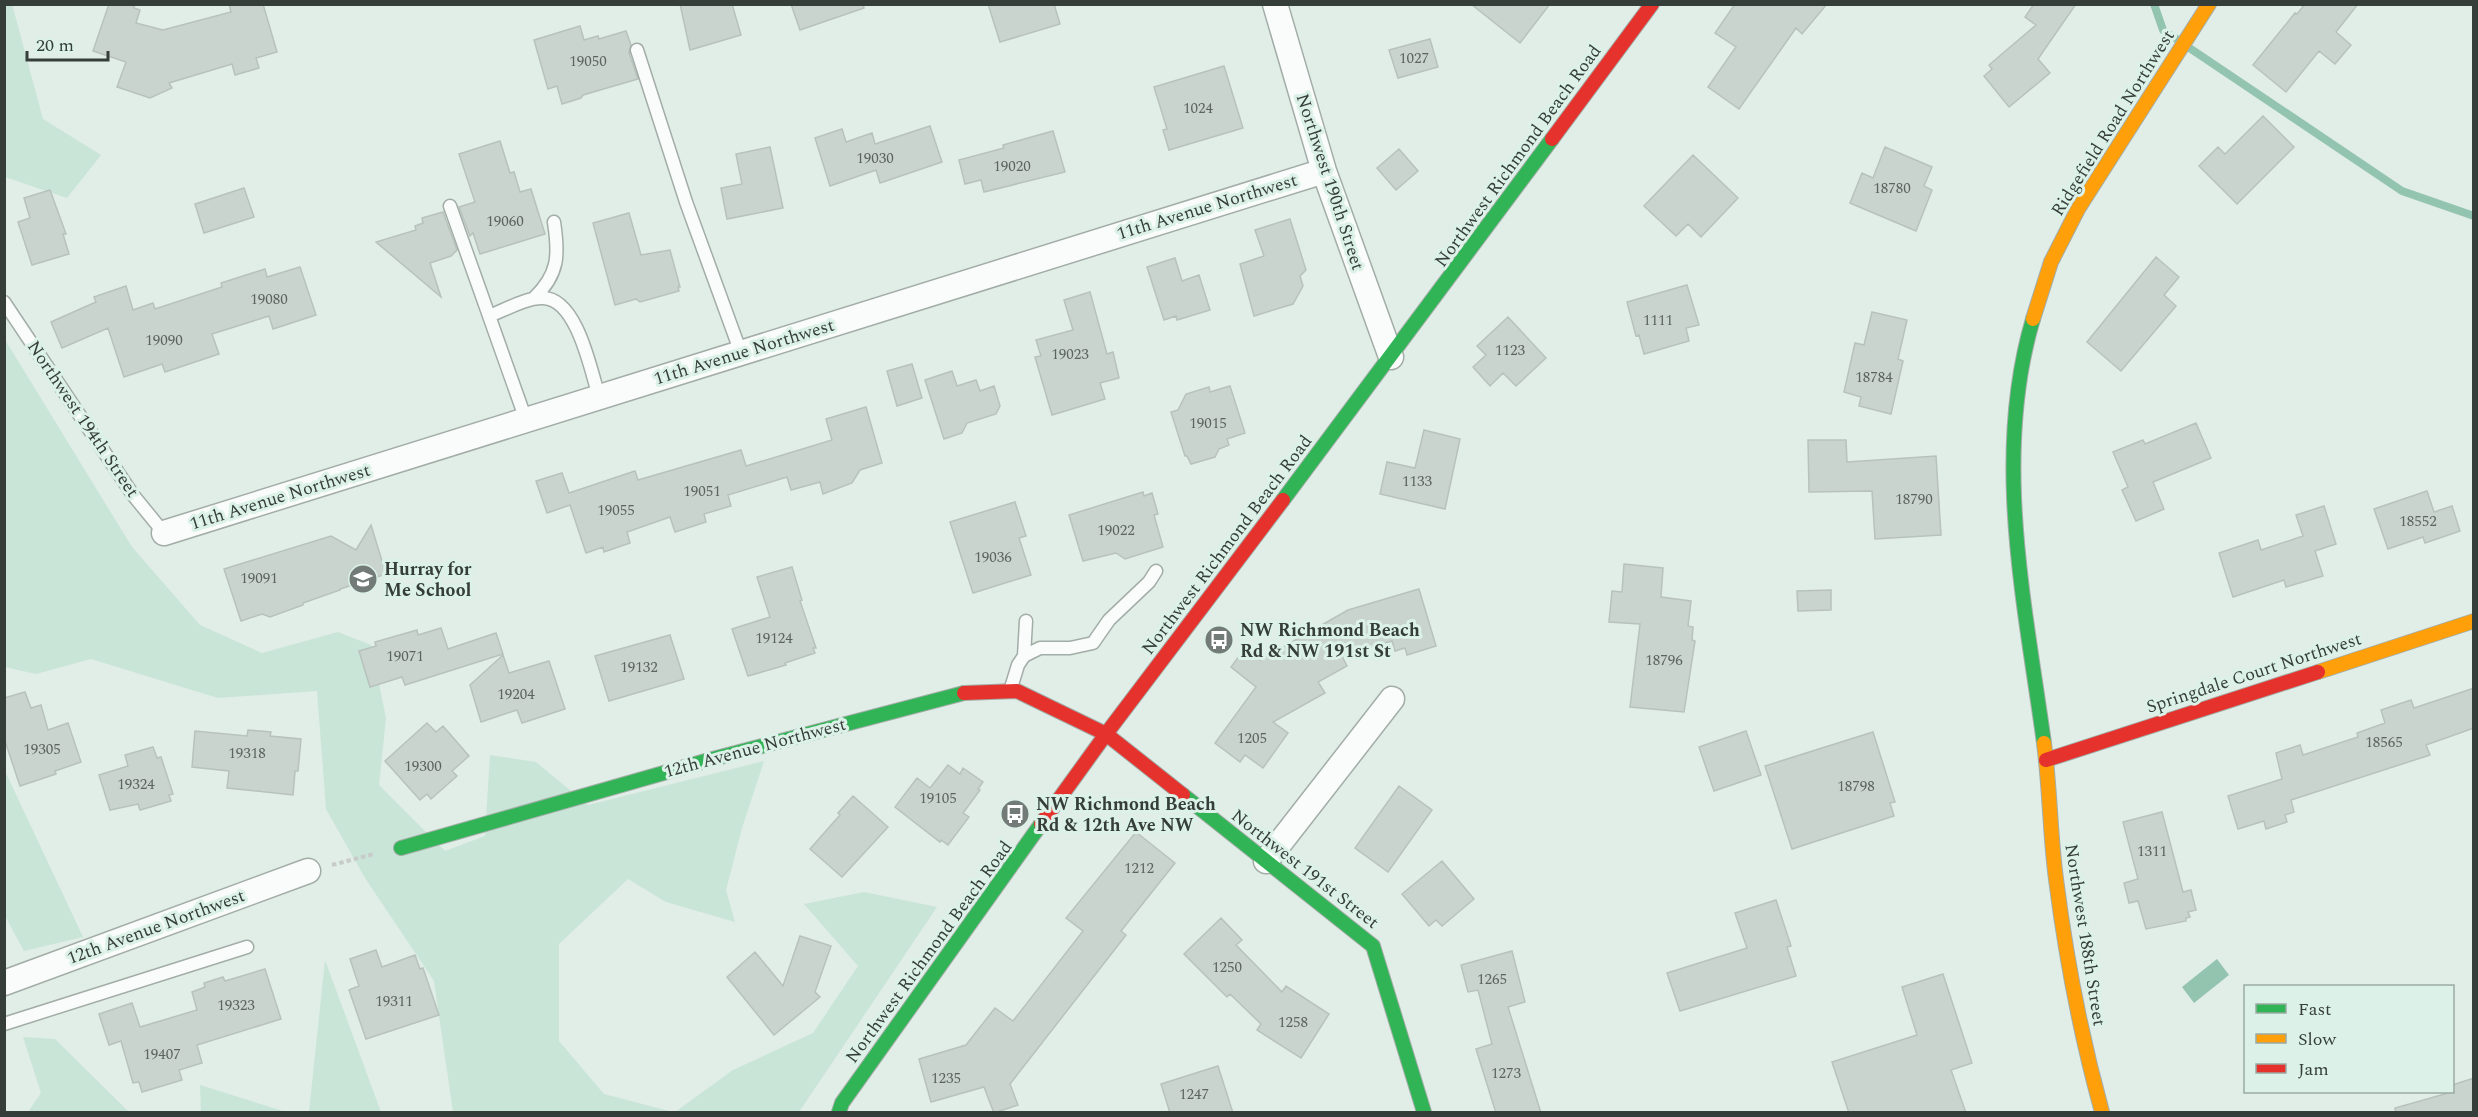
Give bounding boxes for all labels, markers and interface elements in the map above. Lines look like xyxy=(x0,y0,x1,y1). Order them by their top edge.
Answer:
scale bar xyxy=(27,24,108,62)
street label: Ridgefield Road Northwest xyxy=(2044,24,2182,222)
text: 20 m xyxy=(36,32,74,59)
street label: Northwest Richmond Beach Road xyxy=(1428,39,1608,273)
house number: 1027 xyxy=(1399,47,1429,70)
house number: 19050 xyxy=(569,50,607,73)
street label: Northwest 190th Street xyxy=(1289,90,1371,274)
house number: 1024 xyxy=(1183,97,1213,120)
house number: 19030 xyxy=(856,147,894,170)
house number: 19020 xyxy=(993,155,1031,178)
street label: 11th Avenue Northwest xyxy=(1113,167,1301,247)
house number: 18780 xyxy=(1873,177,1911,200)
house number: 19060 xyxy=(486,210,524,233)
house number: 19080 xyxy=(250,288,288,311)
house number: 1111 xyxy=(1643,309,1673,332)
street label: 11th Avenue Northwest xyxy=(650,312,838,392)
house number: 19090 xyxy=(145,329,183,352)
street label: Northwest 194th Street xyxy=(20,335,146,503)
house number: 1123 xyxy=(1495,339,1525,362)
house number: 19023 xyxy=(1051,343,1089,366)
house number: 18784 xyxy=(1855,366,1893,389)
house number: 19015 xyxy=(1189,412,1227,435)
street label: Northwest Richmond Beach Road xyxy=(1135,429,1319,661)
street label: 11th Avenue Northwest xyxy=(186,457,374,537)
house number: 1133 xyxy=(1402,470,1432,493)
house number: 19051 xyxy=(683,480,721,503)
house number: 18790 xyxy=(1895,488,1933,511)
house number: 19055 xyxy=(597,499,635,522)
house number: 18552 xyxy=(2399,510,2437,533)
house number: 19022 xyxy=(1097,519,1135,542)
house number: 19036 xyxy=(974,546,1012,569)
place label: Hurray for Me School xyxy=(384,556,472,604)
school or university icon: Hurray for Me School xyxy=(347,563,379,595)
house number: 19091 xyxy=(240,567,278,590)
place label: NW Richmond Beach Rd & NW 191st St xyxy=(1240,617,1420,665)
bus stop icon: NW Richmond Beach Rd & NW 191st St xyxy=(1203,624,1235,656)
street label: Springdale Court Northwest xyxy=(2143,625,2365,721)
house number: 19124 xyxy=(755,627,793,650)
house number: 19071 xyxy=(386,645,424,668)
house number: 18796 xyxy=(1645,649,1683,672)
house number: 19132 xyxy=(620,656,658,679)
house number: 19204 xyxy=(497,683,535,706)
street label: 12th Avenue Northwest xyxy=(661,711,849,785)
house number: 1205 xyxy=(1237,727,1267,750)
house number: 18565 xyxy=(2365,731,2403,754)
house number: 19305 xyxy=(23,738,61,761)
house number: 19318 xyxy=(228,742,266,765)
house number: 19300 xyxy=(404,755,442,778)
house number: 19324 xyxy=(117,773,155,796)
house number: 18798 xyxy=(1837,775,1875,798)
house number: 19105 xyxy=(919,787,957,810)
place label: NW Richmond Beach Rd & 12th Ave NW xyxy=(1036,791,1216,839)
bus stop icon: NW Richmond Beach Rd & 12th Ave NW xyxy=(999,798,1031,830)
street label: Northwest 191st Street xyxy=(1225,803,1385,935)
street label: Northwest Richmond Beach Road xyxy=(839,835,1019,1069)
house number: 1311 xyxy=(2137,840,2167,863)
street label: Northwest 188th Street xyxy=(2057,842,2113,1028)
house number: 1212 xyxy=(1124,857,1154,880)
street label: 12th Avenue Northwest xyxy=(63,882,249,972)
house number: 1250 xyxy=(1212,956,1242,979)
house number: 1265 xyxy=(1477,968,1507,991)
legend xyxy=(2244,985,2454,1093)
house number: 19311 xyxy=(375,990,413,1013)
house number: 19323 xyxy=(217,994,255,1017)
text: Fast xyxy=(2298,996,2331,1023)
house number: 1258 xyxy=(1278,1011,1308,1034)
text: Slow xyxy=(2298,1026,2337,1053)
house number: 19407 xyxy=(143,1043,181,1066)
text: Jam xyxy=(2298,1056,2329,1083)
house number: 1273 xyxy=(1491,1062,1521,1085)
house number: 1235 xyxy=(931,1067,961,1090)
house number: 1247 xyxy=(1179,1083,1209,1106)

